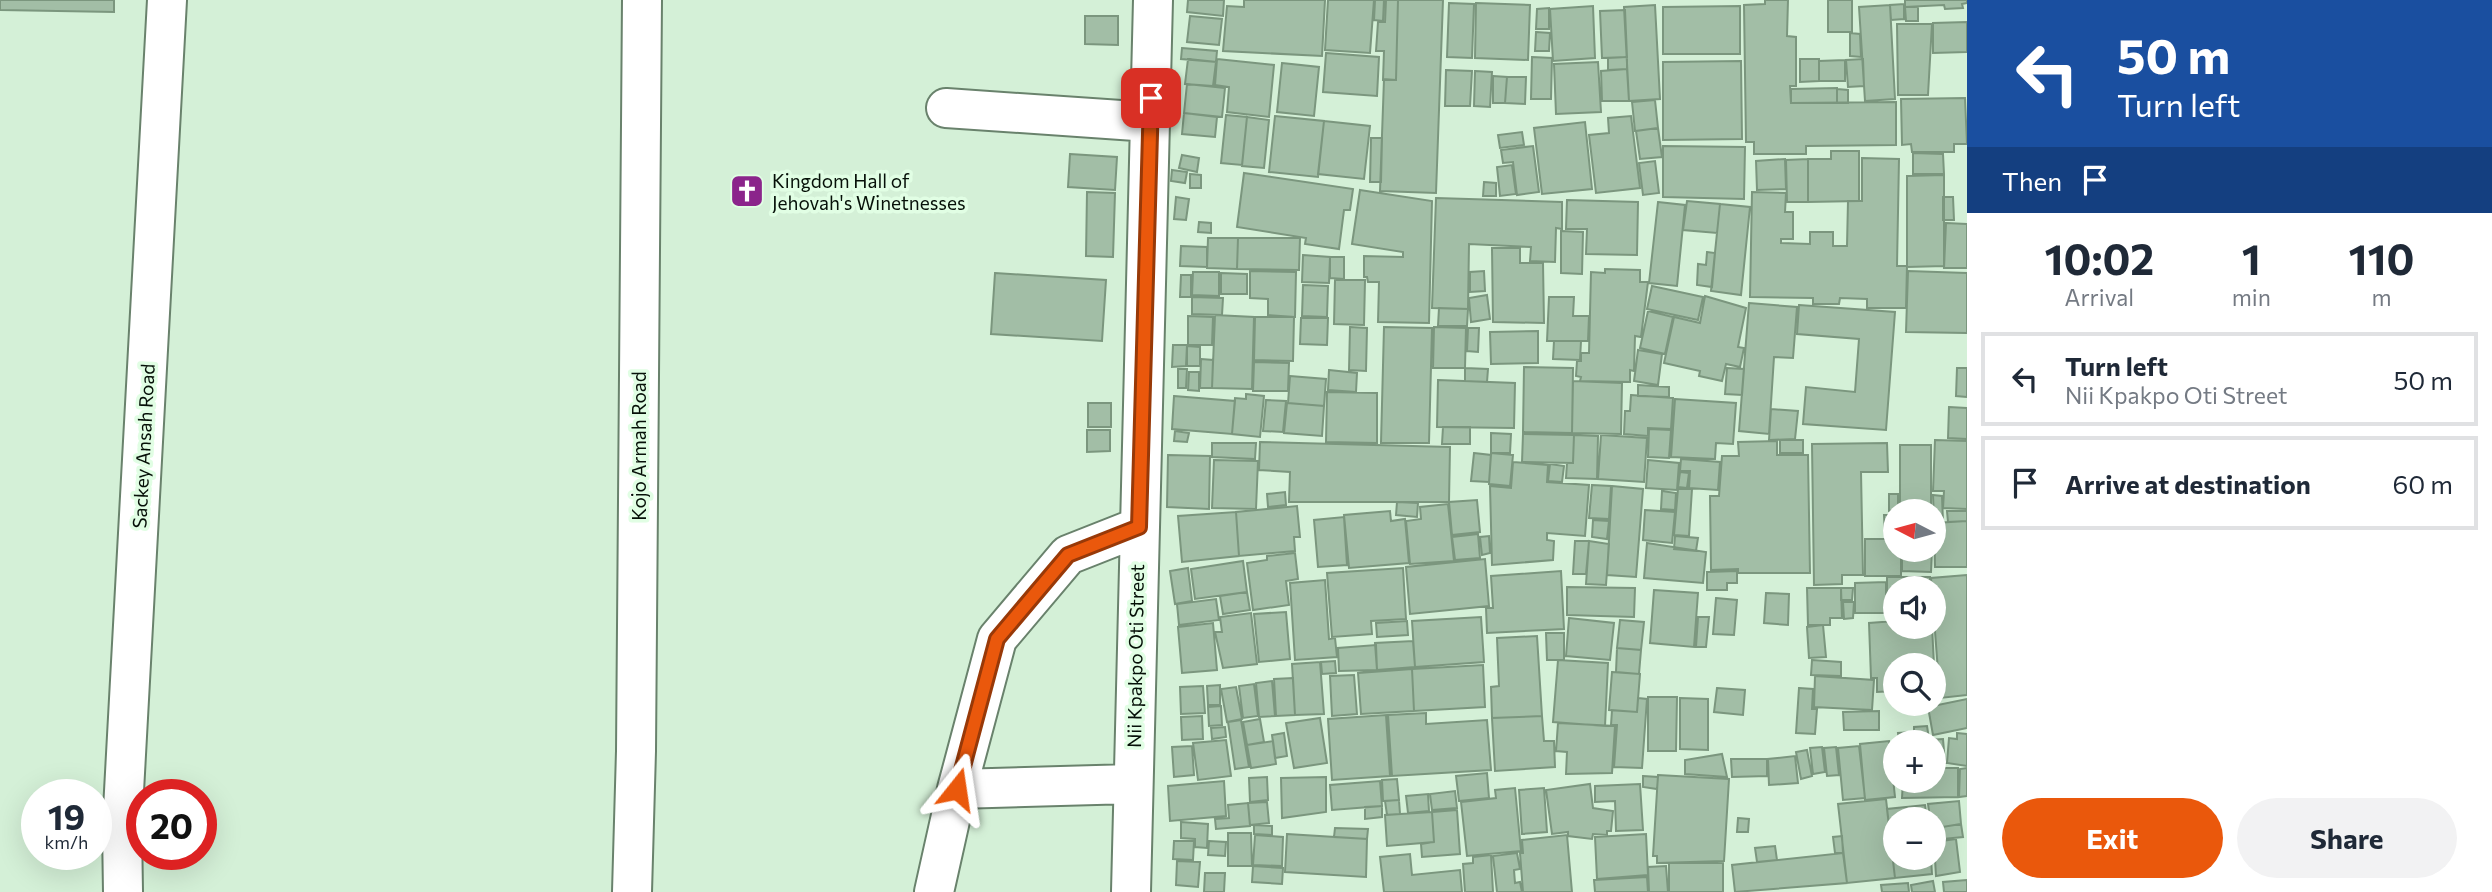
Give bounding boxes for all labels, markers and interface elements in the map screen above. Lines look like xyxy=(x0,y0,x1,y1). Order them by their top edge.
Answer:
text: 50 m xyxy=(2117,24,2230,84)
icon: left xyxy=(2002,28,2093,119)
pin xyxy=(1121,68,1181,128)
icon: arrive xyxy=(1132,79,1170,117)
text: Turn left xyxy=(2117,84,2241,124)
icon: arrive xyxy=(2076,161,2114,199)
text: Then xyxy=(2002,165,2062,196)
place label: Kingdom Hall of Jehovah's Winetnesses xyxy=(772,169,966,214)
church icon: Kingdom Hall of Jehovah's Winetnesses xyxy=(728,172,766,210)
text: 10:02 xyxy=(2045,232,2154,284)
text: 1 xyxy=(2242,232,2261,284)
text: 110 xyxy=(2348,232,2414,284)
text: Arrival xyxy=(2065,283,2134,311)
text: min xyxy=(2232,283,2271,311)
text: m xyxy=(2371,283,2391,311)
text: Turn left xyxy=(2065,350,2168,381)
icon: left xyxy=(2006,360,2044,398)
street label: Sackey Ansah Road xyxy=(127,363,159,529)
text: 50 m xyxy=(2393,364,2453,395)
street label: Kojo Armah Road xyxy=(627,371,650,521)
text: Nii Kpakpo Oti Street xyxy=(2065,381,2287,409)
icon: arrive xyxy=(2006,464,2044,502)
text: Arrive at destination xyxy=(2065,468,2311,499)
text: 60 m xyxy=(2393,468,2453,499)
north arrow xyxy=(1883,499,1946,562)
map controls xyxy=(1883,499,1946,870)
street label: Nii Kpakpo Oti Street xyxy=(1122,564,1148,748)
button: sound xyxy=(1883,576,1946,639)
button: search xyxy=(1883,653,1946,716)
button: + xyxy=(1883,730,1946,793)
position arrow xyxy=(920,752,994,826)
speed limit sign: 20 xyxy=(126,779,217,870)
text: 19 xyxy=(48,794,85,837)
button: Exit xyxy=(2002,798,2223,878)
button: Share xyxy=(2237,798,2457,878)
button: − xyxy=(1883,807,1946,870)
text: km/h xyxy=(45,831,88,853)

